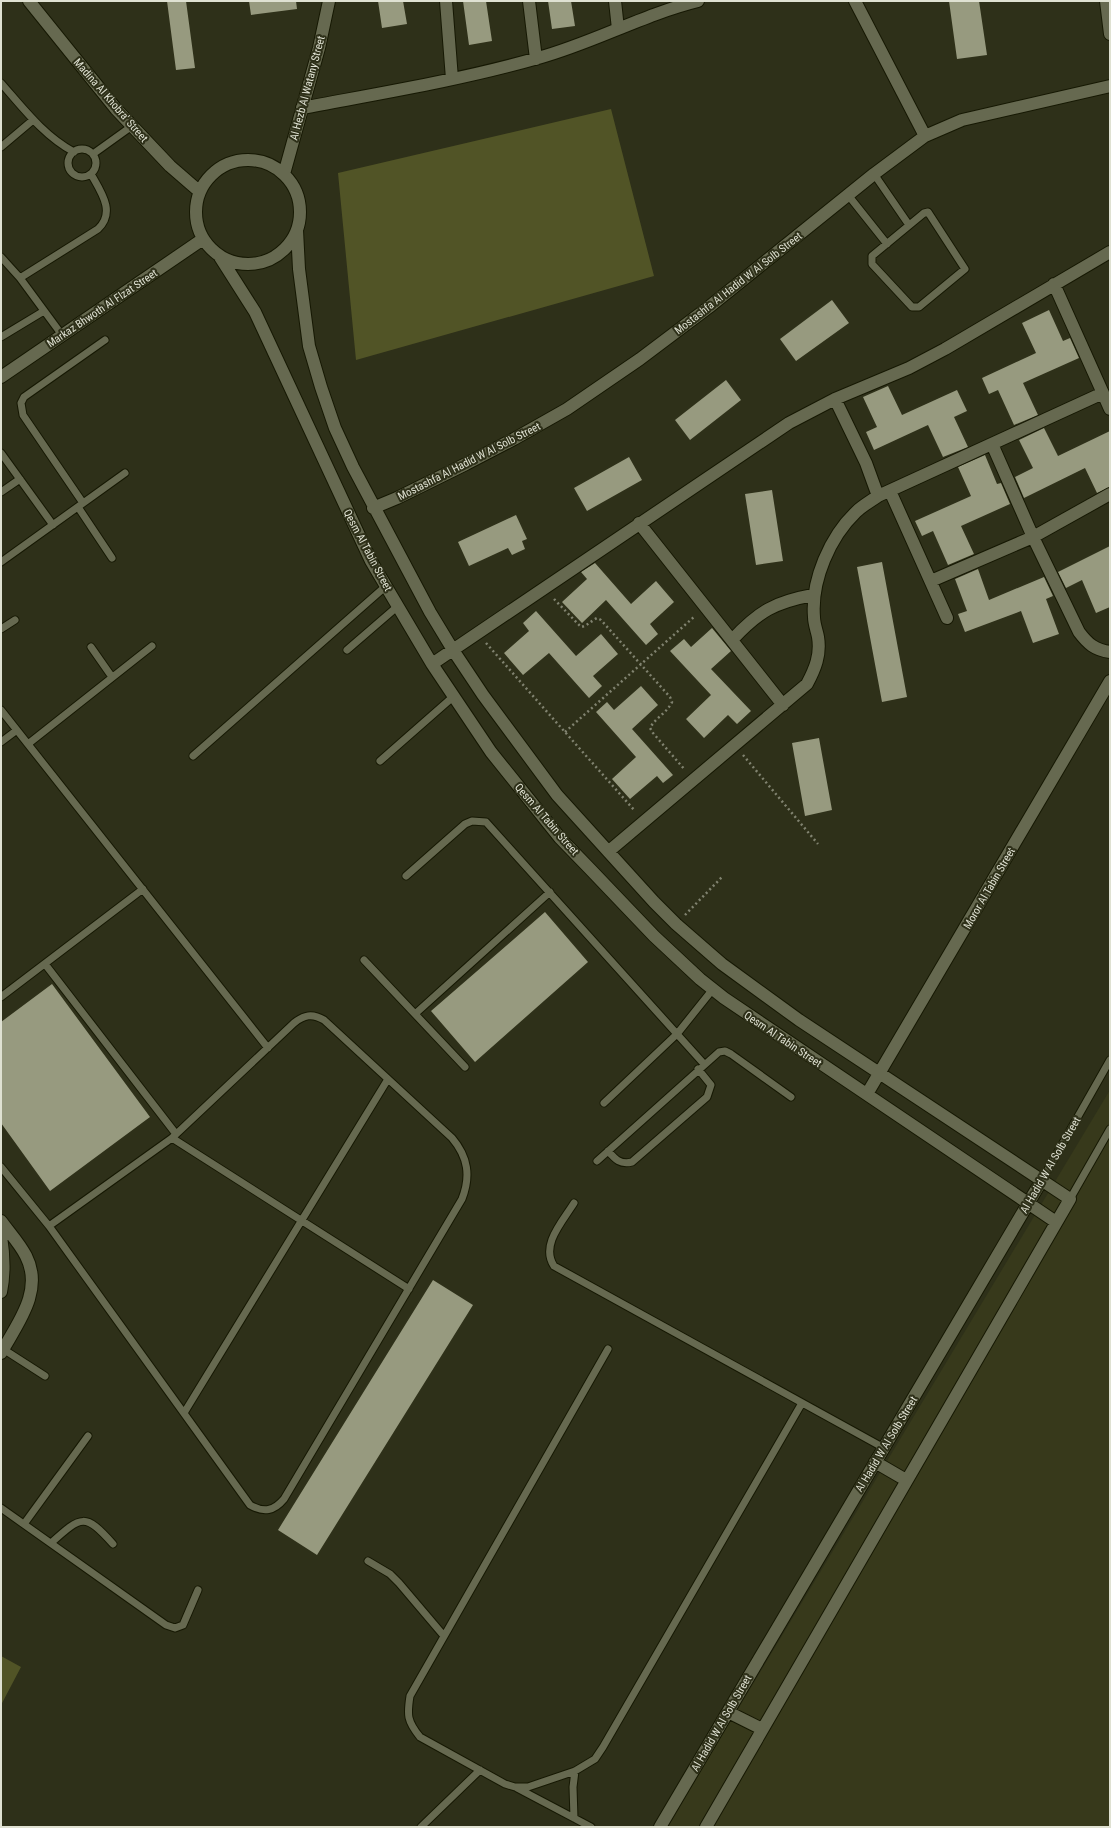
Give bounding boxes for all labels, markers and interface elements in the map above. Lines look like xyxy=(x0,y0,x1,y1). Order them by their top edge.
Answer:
street label: Al Hezb Al Watany Street xyxy=(287,34,328,142)
street label: Madina Al Khobra' Street xyxy=(71,56,150,145)
street label: Mostashfa Al Hadid W Al Solb Street xyxy=(672,230,805,337)
street label: Markaz Bhwoth Al Flzat Street xyxy=(45,267,160,350)
street label: Mostashfa Al Hadid W Al Solb Street xyxy=(396,420,543,503)
street label: Qesm Al Tabin Street xyxy=(341,507,395,593)
street label: Qesm Al Tabin Street xyxy=(512,781,581,858)
street label: Moror Al Tabin Street xyxy=(961,845,1018,931)
street label: Qesm Al Tabin Street xyxy=(741,1009,824,1070)
street label: Al Hadid W Al Solb Street xyxy=(1017,1115,1083,1216)
street label: Al Hadid W Al Solb Street xyxy=(853,1394,920,1494)
street label: Al Hadid W Al Solb Street xyxy=(688,1673,754,1774)

